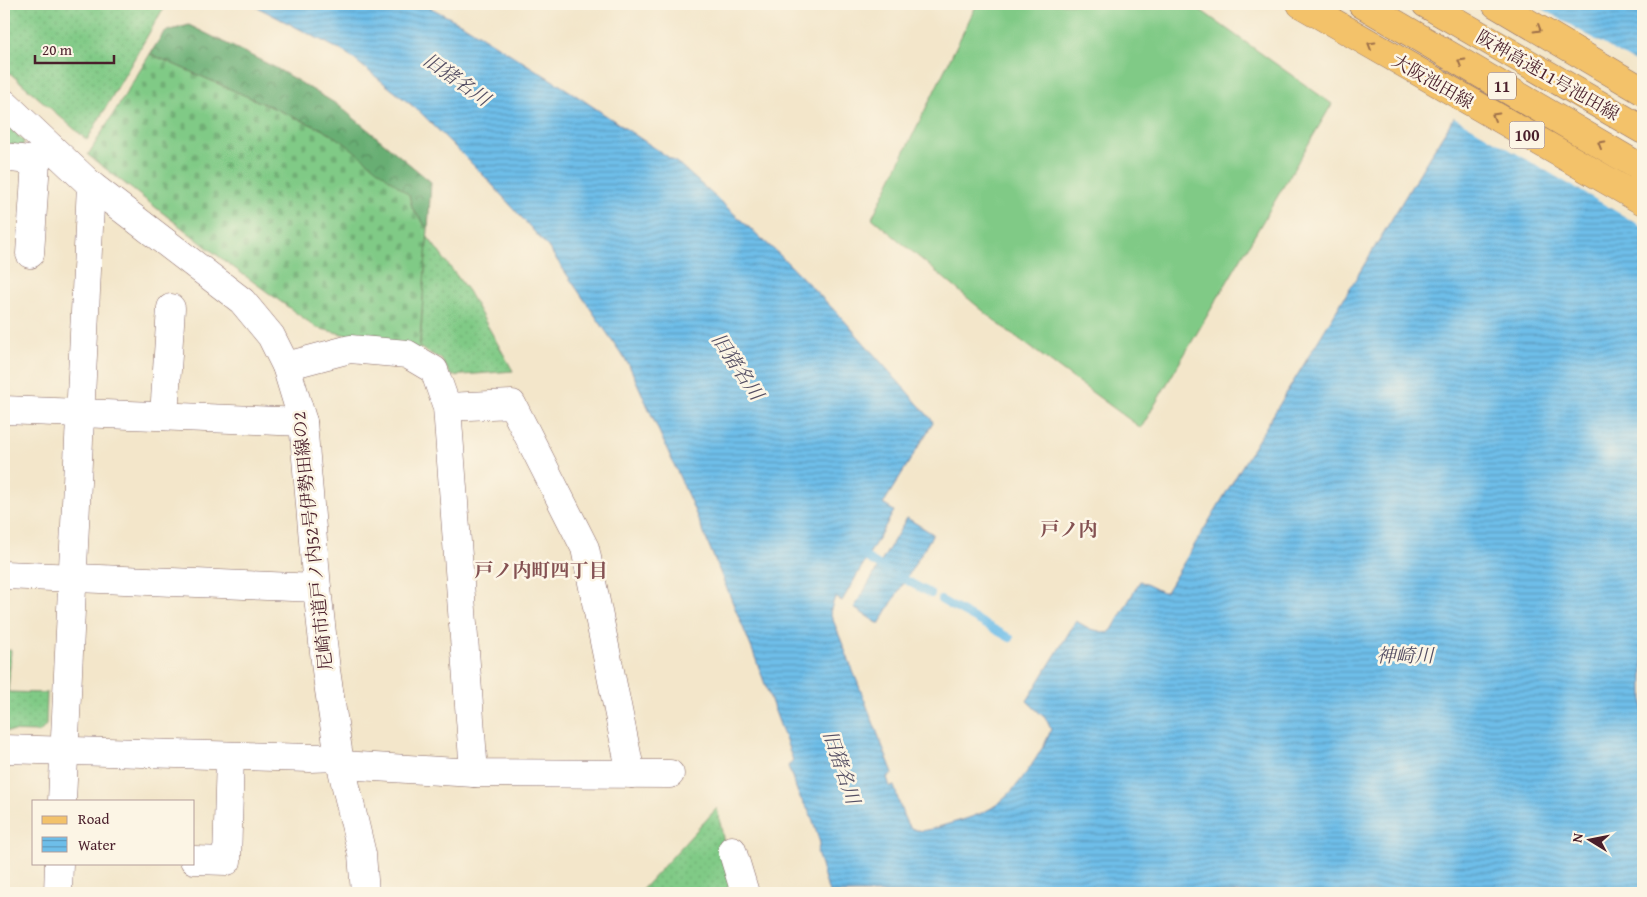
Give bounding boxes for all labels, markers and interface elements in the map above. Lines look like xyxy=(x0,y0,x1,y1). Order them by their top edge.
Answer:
one-way arrow xyxy=(1532,22,1541,32)
street label: 阪神高速11号池田線 xyxy=(1473,25,1623,125)
scale bar xyxy=(35,32,114,64)
text: 20 m xyxy=(42,39,73,60)
one-way arrow xyxy=(1367,41,1376,51)
water label: 旧猪名川 xyxy=(418,46,498,113)
street label: 大阪池田線 xyxy=(1387,47,1479,115)
one-way arrow xyxy=(1457,58,1466,68)
road number: 11 xyxy=(1488,72,1516,100)
one-way arrow xyxy=(1491,113,1500,123)
road number: 100 xyxy=(1510,122,1544,148)
one-way arrow xyxy=(1598,140,1607,150)
water label: 旧猪名川 xyxy=(705,327,772,407)
street label: 尼崎市道戸ノ内52号伊勢田線の2 xyxy=(285,410,339,672)
district label: 戸ノ内 xyxy=(1040,515,1098,543)
district label: 戸ノ内町四丁目 xyxy=(474,556,608,584)
water label: 神崎川 xyxy=(1376,641,1435,669)
water label: 旧猪名川 xyxy=(816,727,868,809)
legend xyxy=(32,800,195,864)
text: Road xyxy=(78,808,109,829)
north arrow xyxy=(1564,814,1614,864)
text: N xyxy=(1567,831,1588,844)
text: Water xyxy=(78,834,116,855)

